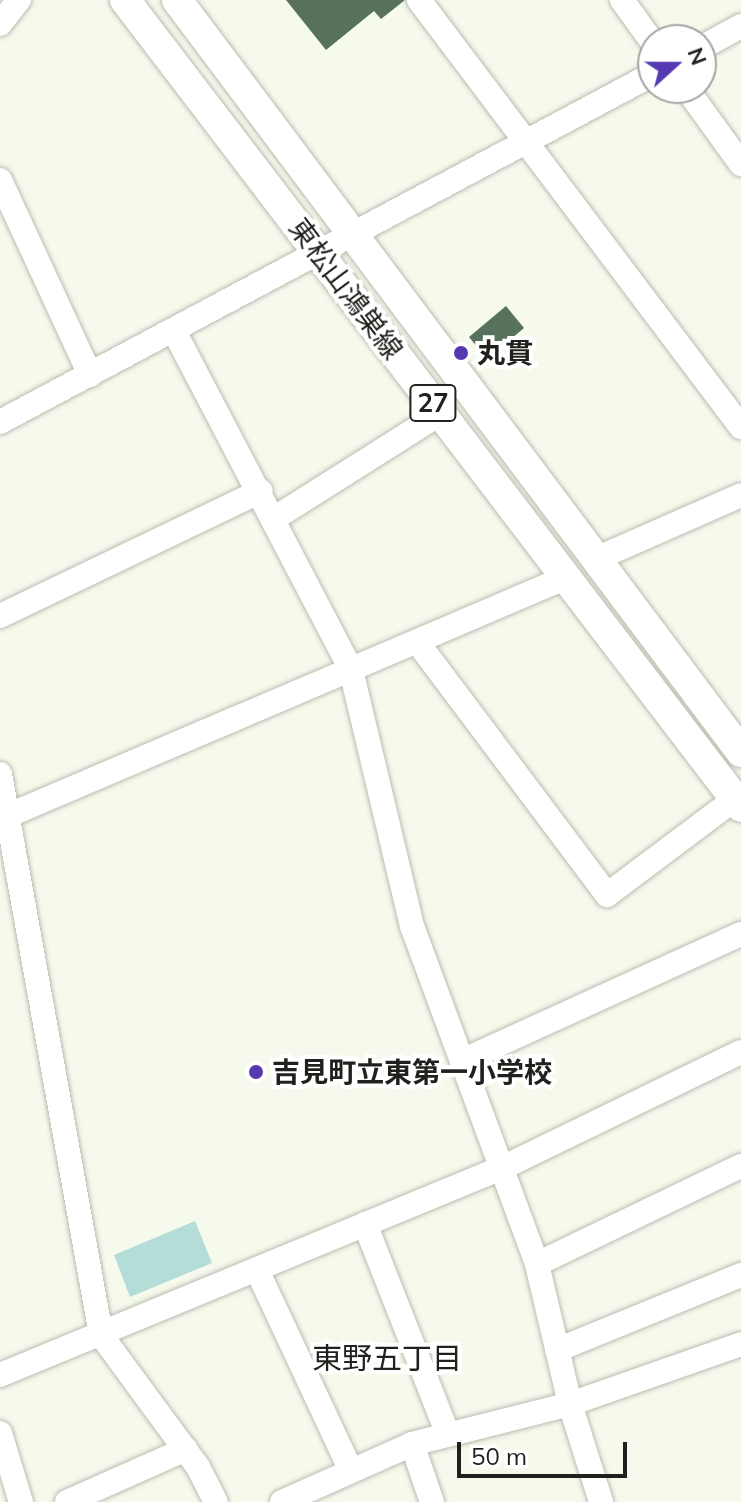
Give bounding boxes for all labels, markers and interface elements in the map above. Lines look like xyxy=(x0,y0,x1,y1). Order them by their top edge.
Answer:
north arrow xyxy=(637,24,717,104)
text: N xyxy=(681,43,714,69)
street label: 東松山鴻巣線 xyxy=(282,212,410,366)
place label: 丸貫 xyxy=(477,336,533,370)
marker: 丸貫 xyxy=(452,344,470,362)
road number: 27 xyxy=(409,381,457,425)
place label: 吉見町立東第一小学校 xyxy=(272,1055,552,1089)
marker: 吉見町立東第一小学校 xyxy=(247,1063,265,1081)
district label: 東野五丁目 xyxy=(312,1340,462,1376)
scale bar xyxy=(461,1426,631,1476)
text: 50 m xyxy=(471,1441,527,1471)

